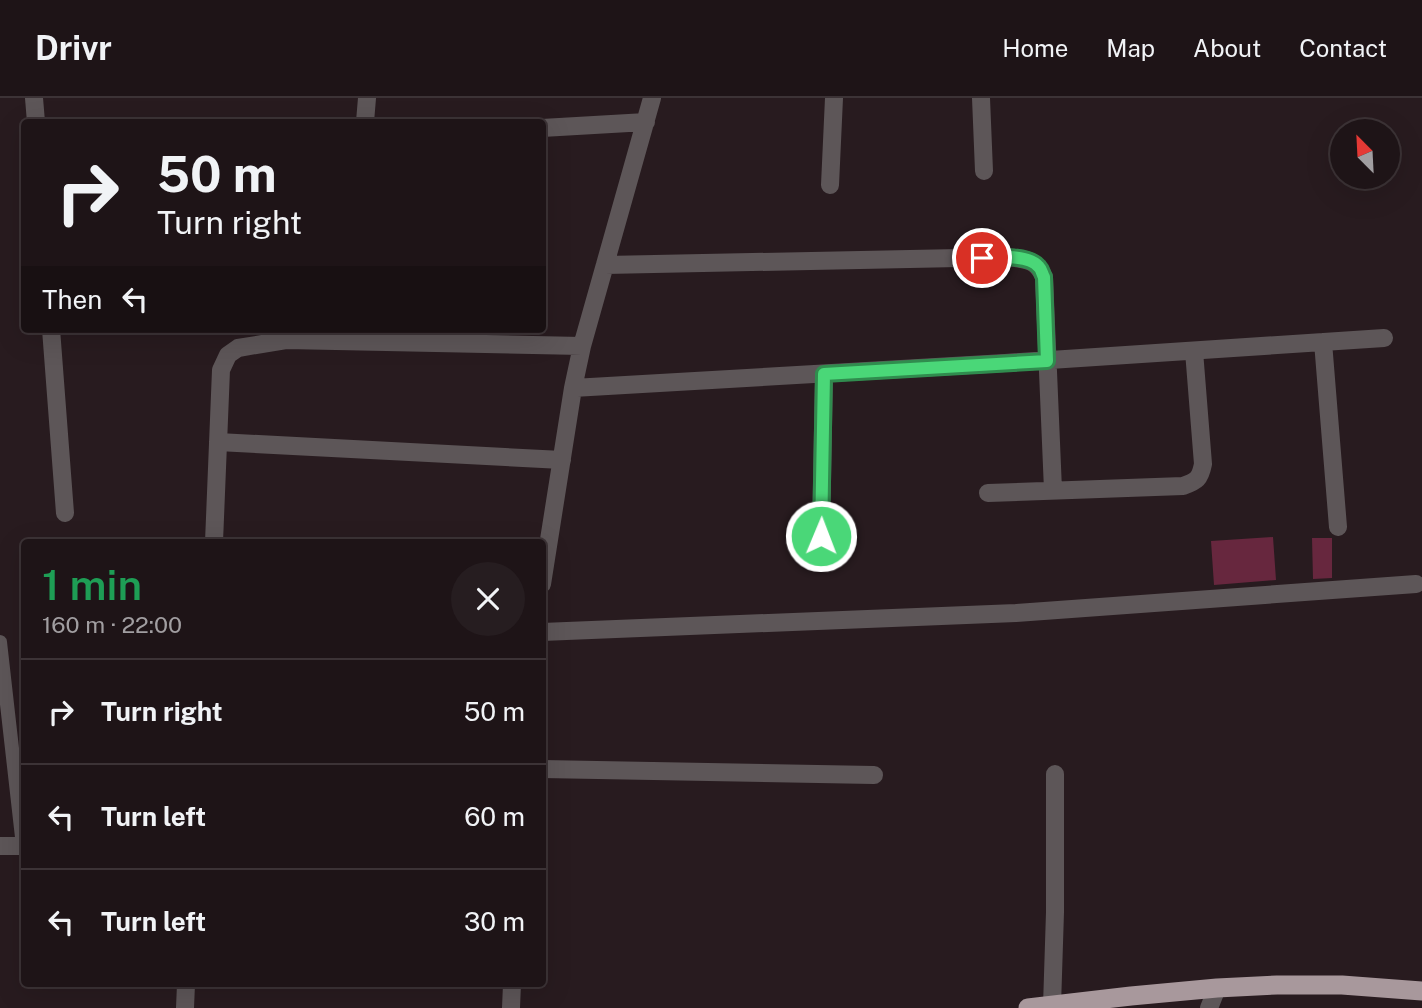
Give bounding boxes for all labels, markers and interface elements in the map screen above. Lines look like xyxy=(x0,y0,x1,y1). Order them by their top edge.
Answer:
text: Drivr xyxy=(35,29,112,67)
text: Home xyxy=(1002,34,1068,62)
text: Map xyxy=(1106,34,1155,62)
text: About xyxy=(1193,34,1261,62)
text: Contact xyxy=(1299,34,1387,62)
north arrow xyxy=(1330,119,1400,189)
map controls xyxy=(1330,119,1400,189)
text: 50 m xyxy=(157,145,277,203)
icon: right xyxy=(42,147,133,238)
text: Turn right xyxy=(157,204,302,241)
pin xyxy=(952,228,1012,288)
icon: arrive xyxy=(963,239,1001,277)
icon: left xyxy=(116,280,154,318)
text: Then xyxy=(42,284,102,315)
position arrow xyxy=(784,499,858,573)
text: 1 min xyxy=(42,560,142,609)
button: close xyxy=(451,562,525,636)
text: 160 m · 22:00 xyxy=(42,611,182,638)
icon: right xyxy=(42,693,80,731)
text: Turn right xyxy=(101,696,223,727)
text: 50 m xyxy=(464,696,525,727)
icon: left xyxy=(42,798,80,836)
text: Turn left xyxy=(101,801,206,832)
text: 60 m xyxy=(464,801,525,832)
icon: left xyxy=(42,903,80,941)
text: Turn left xyxy=(101,906,206,937)
text: 30 m xyxy=(464,906,525,937)

